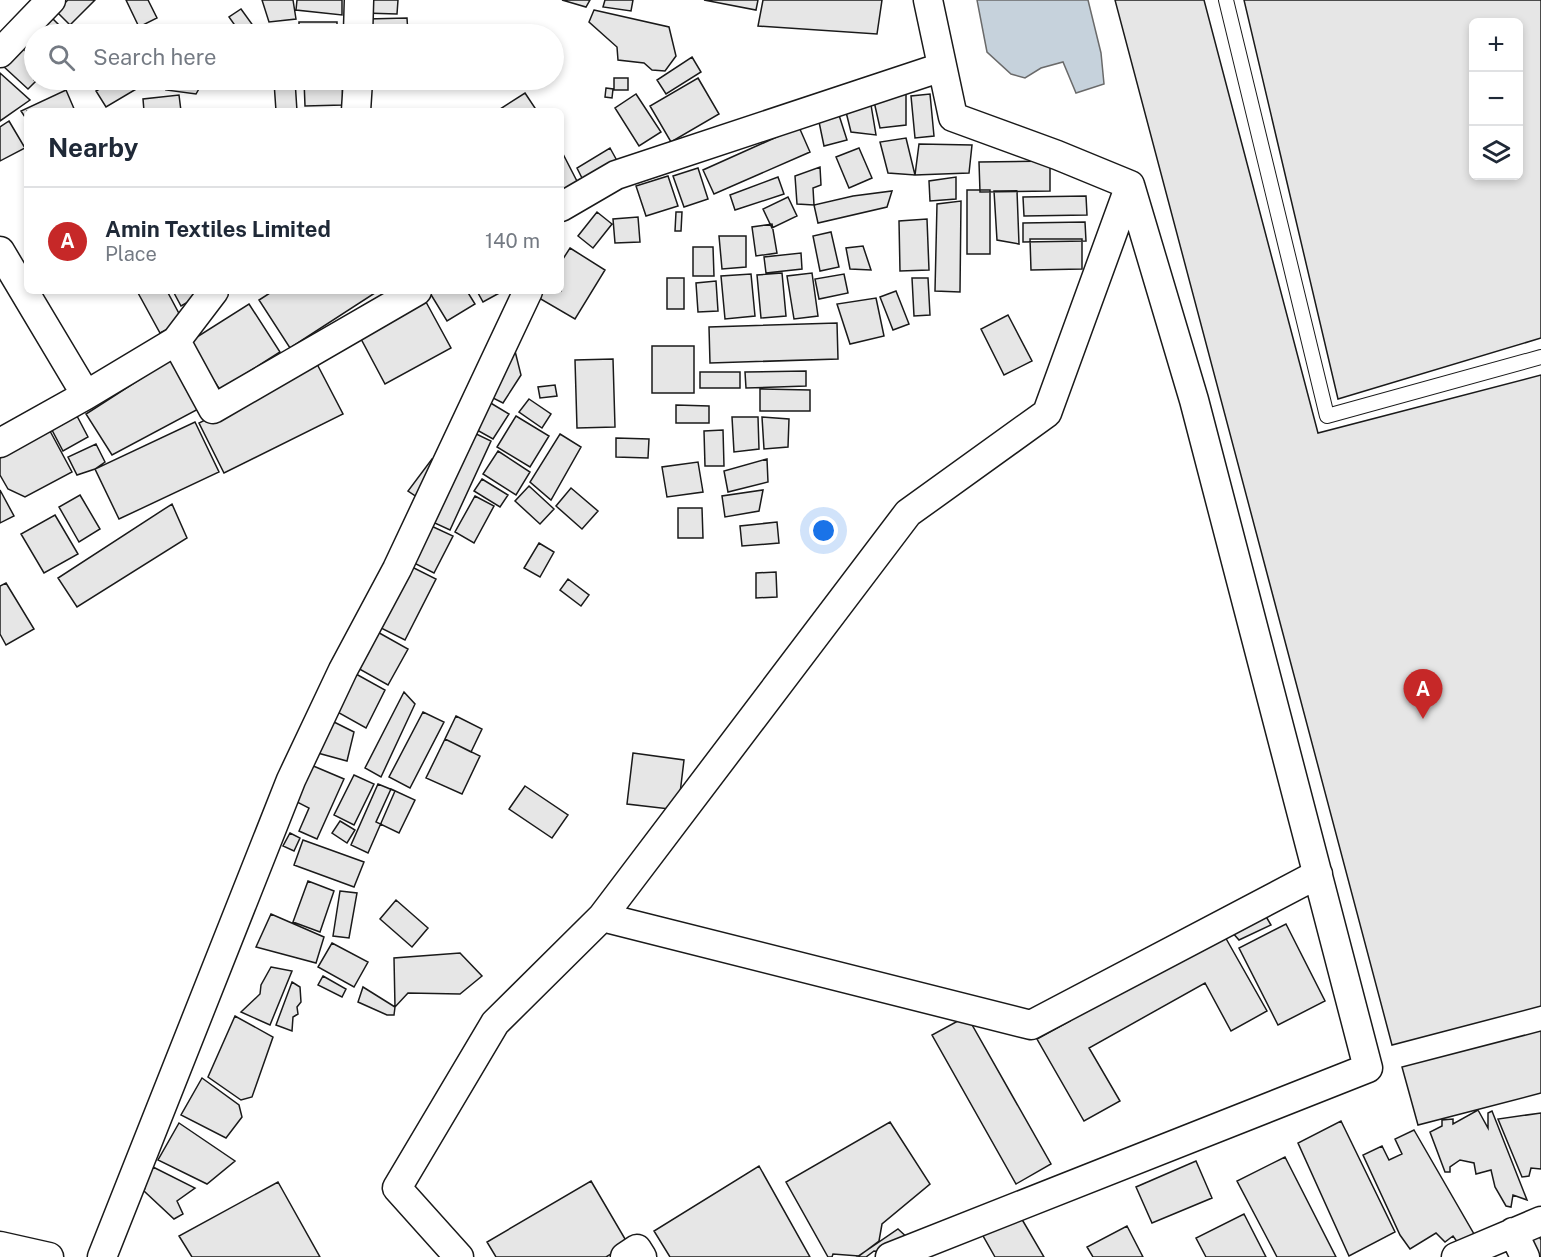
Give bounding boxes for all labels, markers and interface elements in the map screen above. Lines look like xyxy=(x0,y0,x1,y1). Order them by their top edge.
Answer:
map controls xyxy=(1469,18,1523,180)
button: + xyxy=(1469,18,1523,72)
search box xyxy=(24,24,564,90)
icon: search xyxy=(45,41,78,74)
text: Search here xyxy=(93,44,217,70)
button: − xyxy=(1469,72,1523,126)
button: layers xyxy=(1469,126,1523,180)
text: Nearby xyxy=(48,132,138,163)
text: Amin Textiles Limited xyxy=(105,216,331,242)
text: A xyxy=(60,229,75,253)
text: 140 m xyxy=(485,229,540,253)
text: Place xyxy=(105,242,157,266)
your location xyxy=(809,516,838,545)
pin: A xyxy=(1404,670,1442,719)

